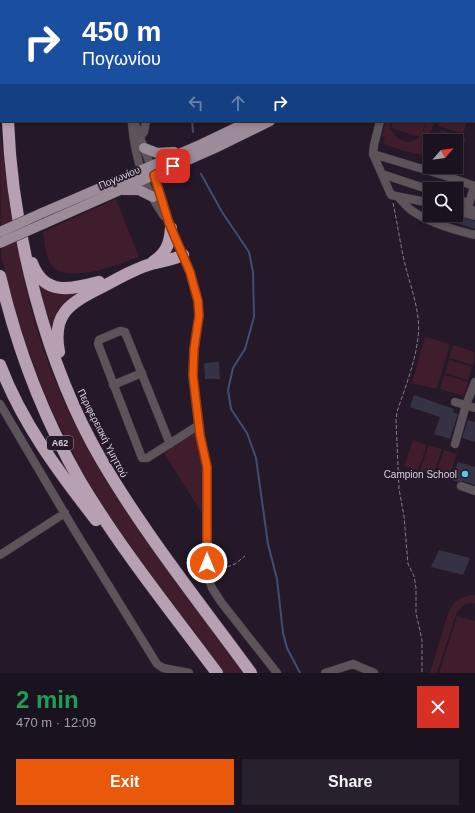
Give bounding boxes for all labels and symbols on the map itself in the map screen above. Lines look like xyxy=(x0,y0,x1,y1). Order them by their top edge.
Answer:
north arrow xyxy=(423,134,463,174)
pin xyxy=(156,149,190,183)
street label: Πογωνίου xyxy=(97,164,142,191)
street label: Περιφερειακή Υμηττού xyxy=(75,387,130,479)
road number: Α62 xyxy=(47,436,73,450)
place label: Campion School xyxy=(384,469,457,480)
marker: Campion School xyxy=(460,469,470,479)
position arrow xyxy=(186,542,228,584)

